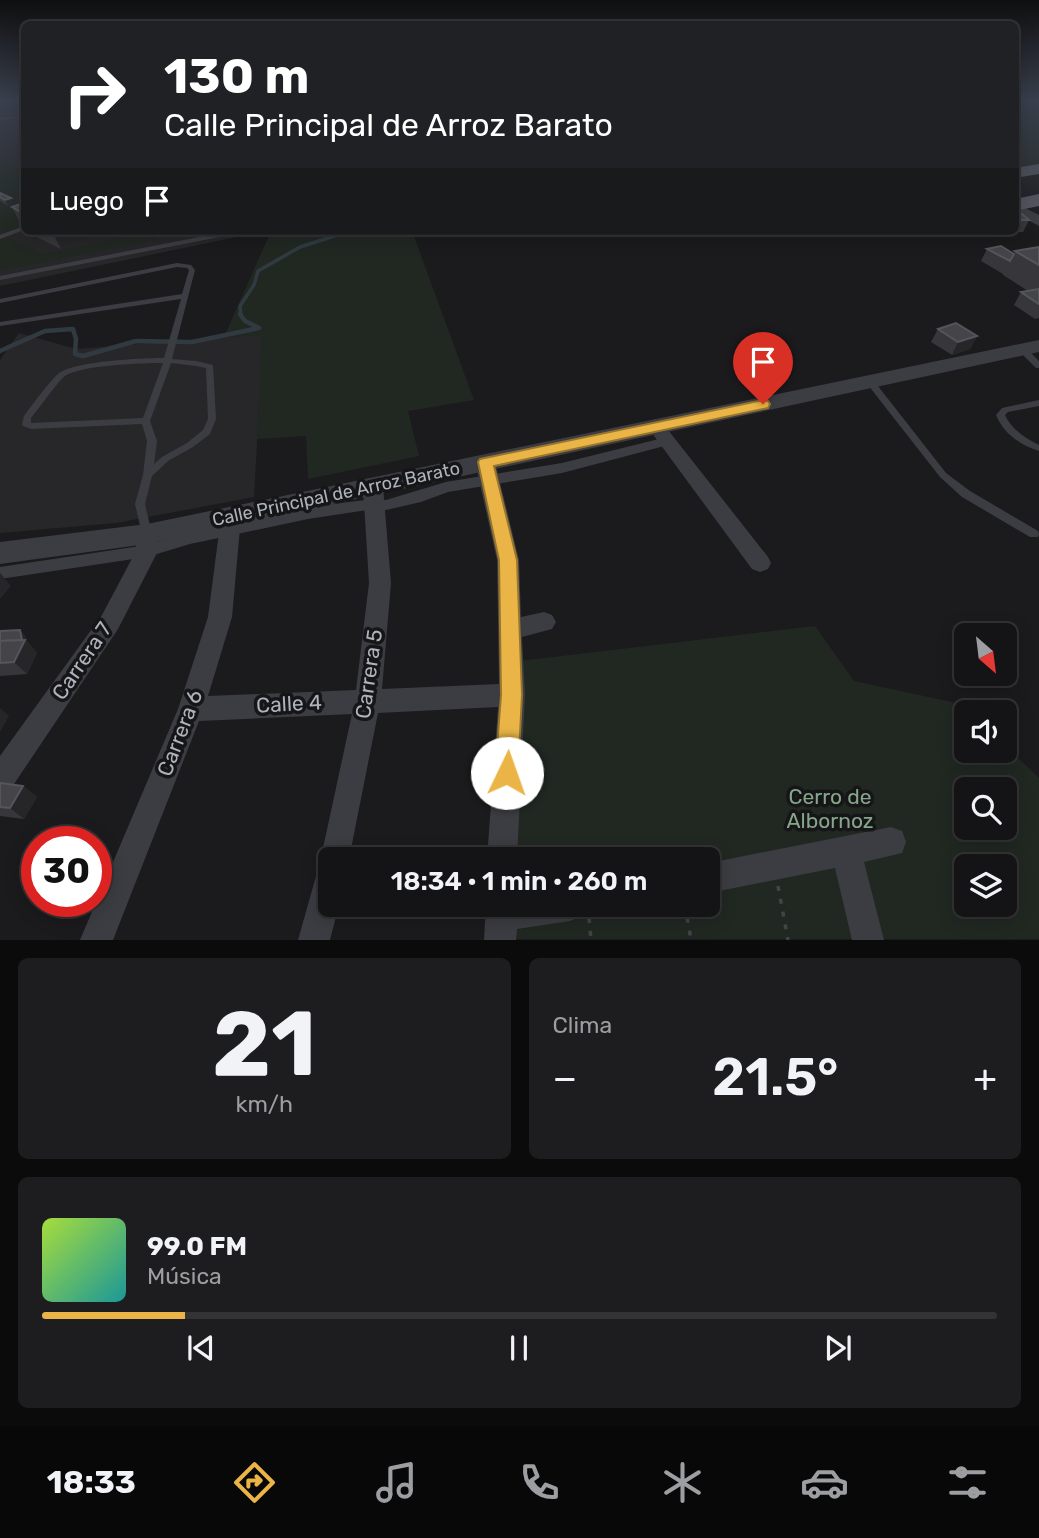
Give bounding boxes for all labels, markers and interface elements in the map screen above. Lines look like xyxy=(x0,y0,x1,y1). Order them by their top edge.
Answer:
text: 130 m xyxy=(164,47,309,105)
icon: right xyxy=(49,49,140,140)
text: Calle Principal de Arroz Barato xyxy=(164,106,613,144)
icon: arrive xyxy=(138,182,176,220)
text: Luego xyxy=(49,186,124,217)
pin xyxy=(733,332,793,404)
icon: arrive xyxy=(744,343,782,381)
street label: Calle Principal de Arroz Barato xyxy=(210,457,462,531)
street label: Carrera 7 xyxy=(47,617,117,704)
north arrow xyxy=(954,623,1017,686)
map controls xyxy=(954,623,1017,917)
street label: Carrera 5 xyxy=(350,628,387,720)
street label: Carrera 6 xyxy=(152,686,207,779)
street label: Calle 4 xyxy=(255,689,322,718)
button: sound xyxy=(954,700,1017,763)
position arrow xyxy=(470,736,544,810)
button: search xyxy=(954,777,1017,840)
park label: Cerro de Albornoz xyxy=(786,784,874,833)
speed limit sign: 30 xyxy=(21,826,112,917)
button: layers xyxy=(954,854,1017,917)
text: 18:34 · 1 min · 260 m xyxy=(391,866,647,897)
text: 21 xyxy=(212,990,316,1098)
text: Clima xyxy=(553,1011,612,1039)
text: 21.5° xyxy=(712,1046,838,1108)
text: − xyxy=(553,1055,577,1101)
text: + xyxy=(973,1055,997,1101)
text: km/h xyxy=(236,1090,293,1118)
text: 99.0 FM xyxy=(147,1231,247,1262)
text: Música xyxy=(147,1262,222,1290)
icon: previous xyxy=(182,1329,220,1367)
icon: pause xyxy=(500,1329,538,1367)
icon: next xyxy=(819,1329,857,1367)
icon: directions xyxy=(230,1458,279,1507)
icon: music xyxy=(372,1458,421,1507)
icon: phone xyxy=(515,1458,564,1507)
icon: climate xyxy=(658,1458,707,1507)
icon: car xyxy=(800,1458,849,1507)
icon: filters xyxy=(943,1458,992,1507)
text: 18:33 xyxy=(47,1463,136,1501)

